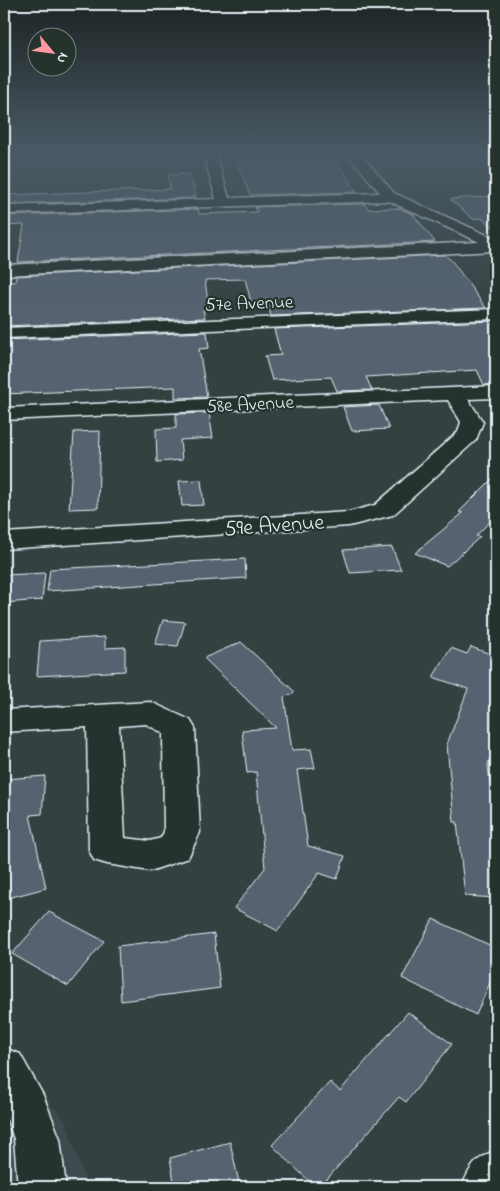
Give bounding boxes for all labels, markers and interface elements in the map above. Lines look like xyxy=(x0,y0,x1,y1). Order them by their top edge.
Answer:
north arrow xyxy=(28,28,78,78)
text: N xyxy=(51,48,74,67)
street label: 57e Avenue xyxy=(204,289,294,320)
street label: 58e Avenue xyxy=(205,390,295,421)
street label: 59e Avenue xyxy=(223,508,326,546)

